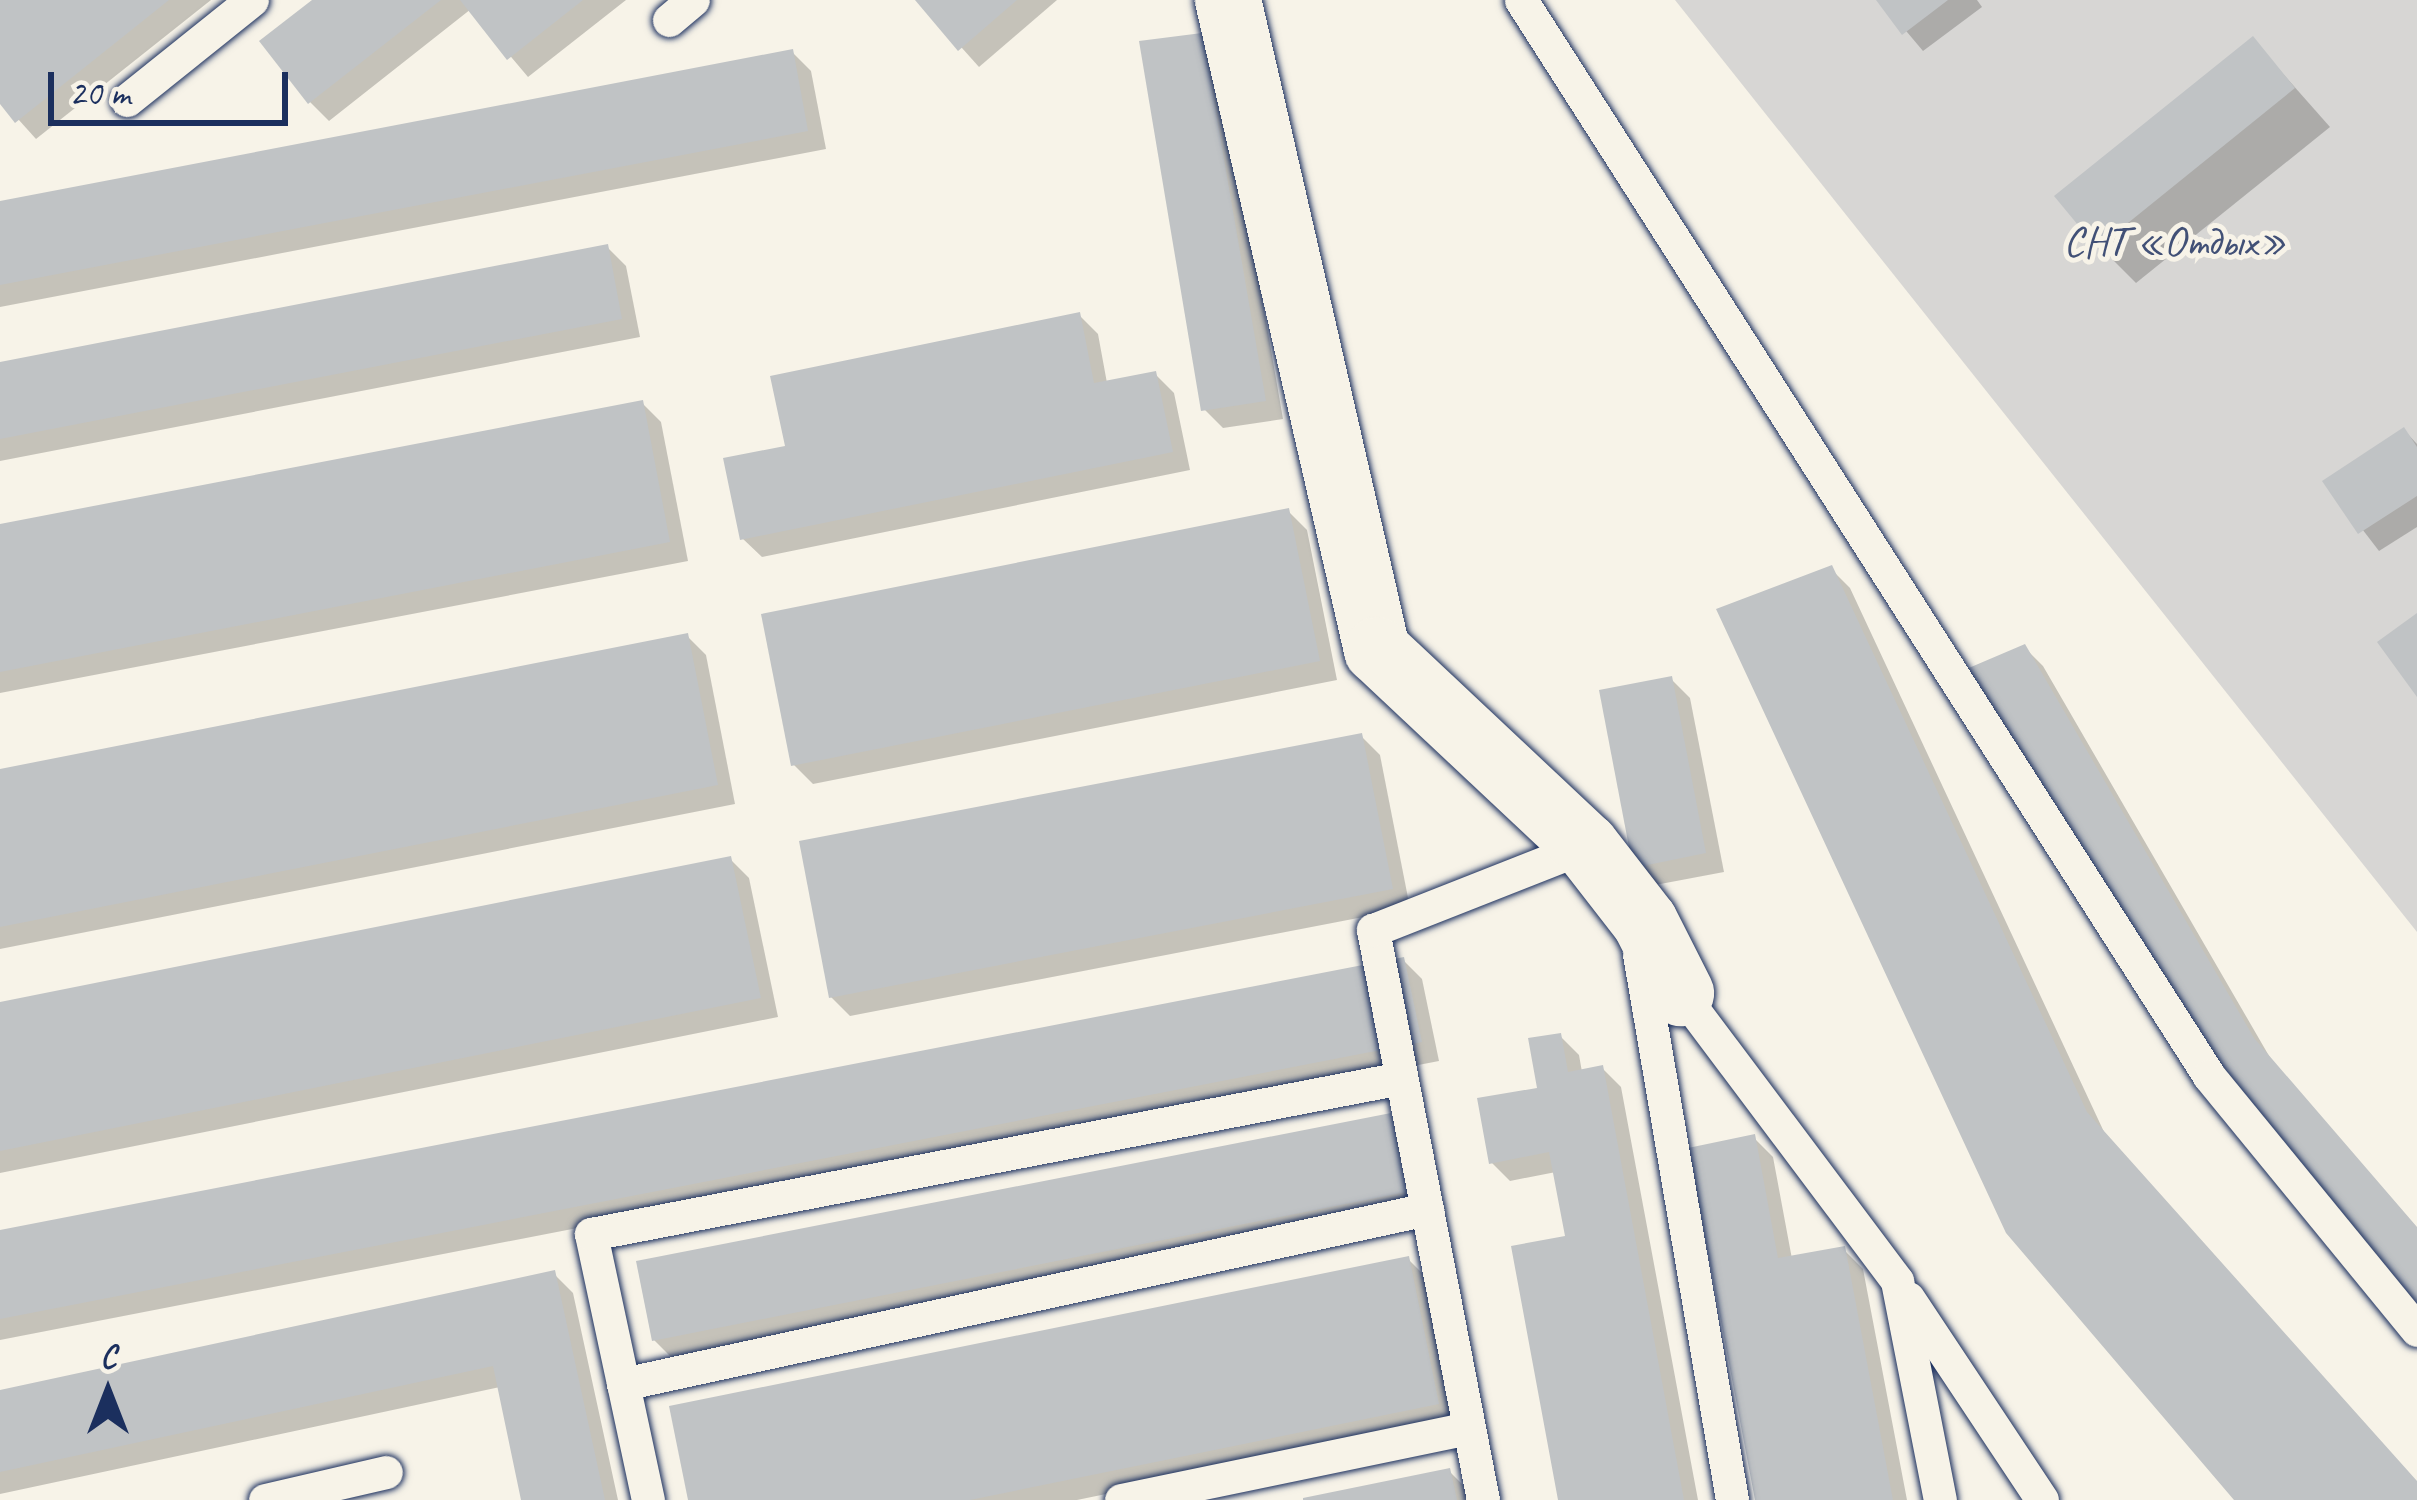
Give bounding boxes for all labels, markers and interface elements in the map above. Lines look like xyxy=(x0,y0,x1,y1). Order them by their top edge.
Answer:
scale bar xyxy=(54,48,294,122)
text: 20 m xyxy=(69,70,130,116)
park label: СНТ «Отдых» xyxy=(2063,217,2287,267)
north arrow xyxy=(48,1332,168,1452)
text: С xyxy=(100,1335,116,1377)

